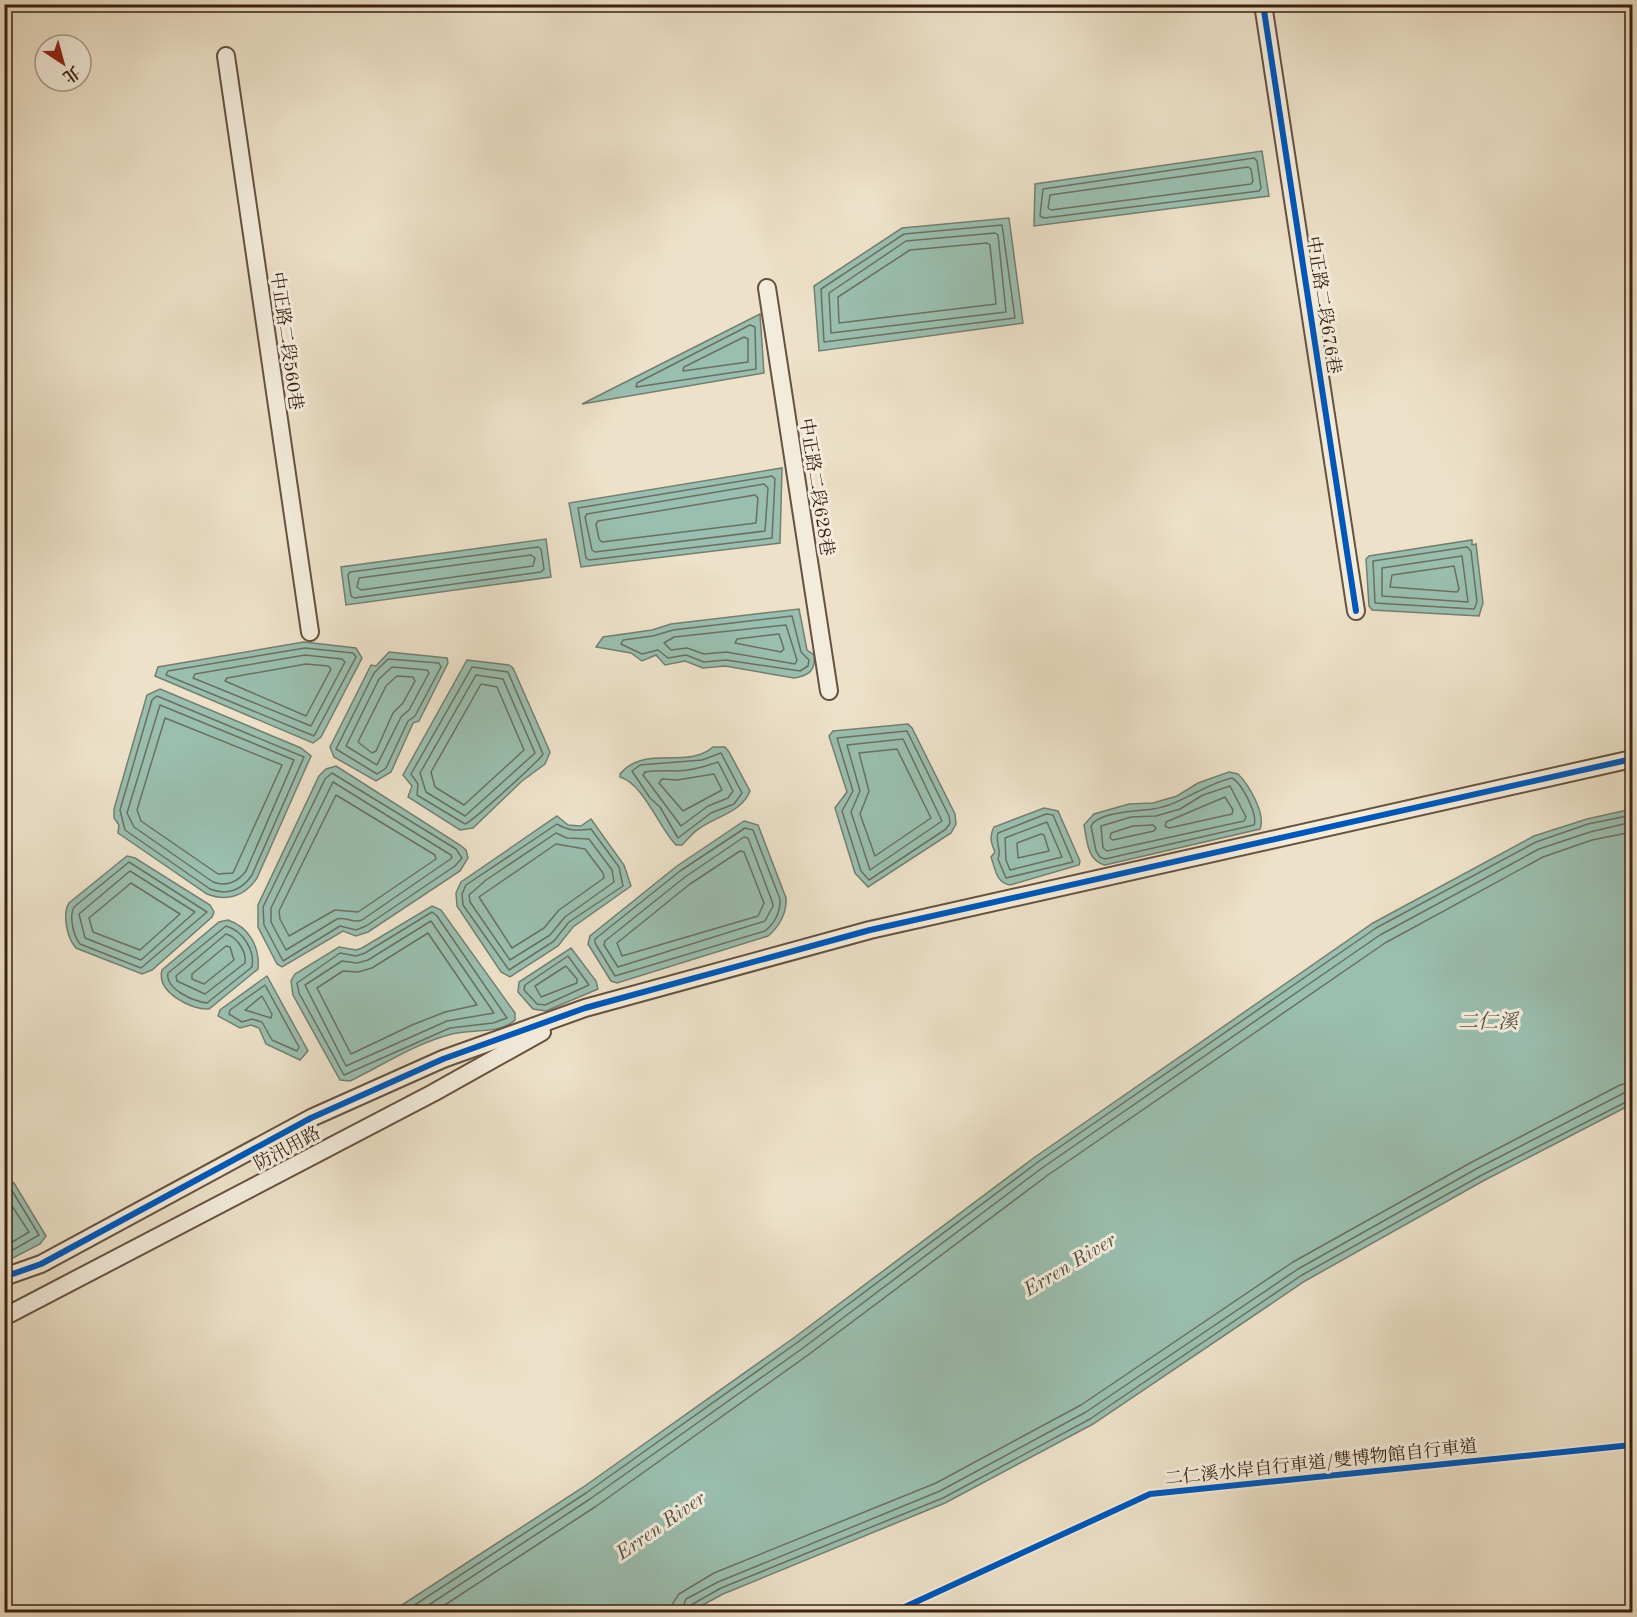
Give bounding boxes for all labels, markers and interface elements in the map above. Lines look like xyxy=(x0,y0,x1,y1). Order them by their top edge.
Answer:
north arrow xyxy=(33,33,93,93)
text: 北 xyxy=(59,62,83,86)
street label: 中正路二段676巷 xyxy=(1303,235,1345,375)
street label: 中正路二段560巷 xyxy=(267,271,307,411)
street label: 中正路二段628巷 xyxy=(796,417,838,557)
water label: 二仁溪 xyxy=(1458,1011,1520,1033)
street label: 防汛用路 xyxy=(251,1122,323,1174)
water label: Erren River xyxy=(1020,1230,1120,1302)
street label: 二仁溪水岸自行車道/雙博物館自行車道 xyxy=(1164,1436,1478,1488)
water label: Erren River xyxy=(612,1488,710,1565)

